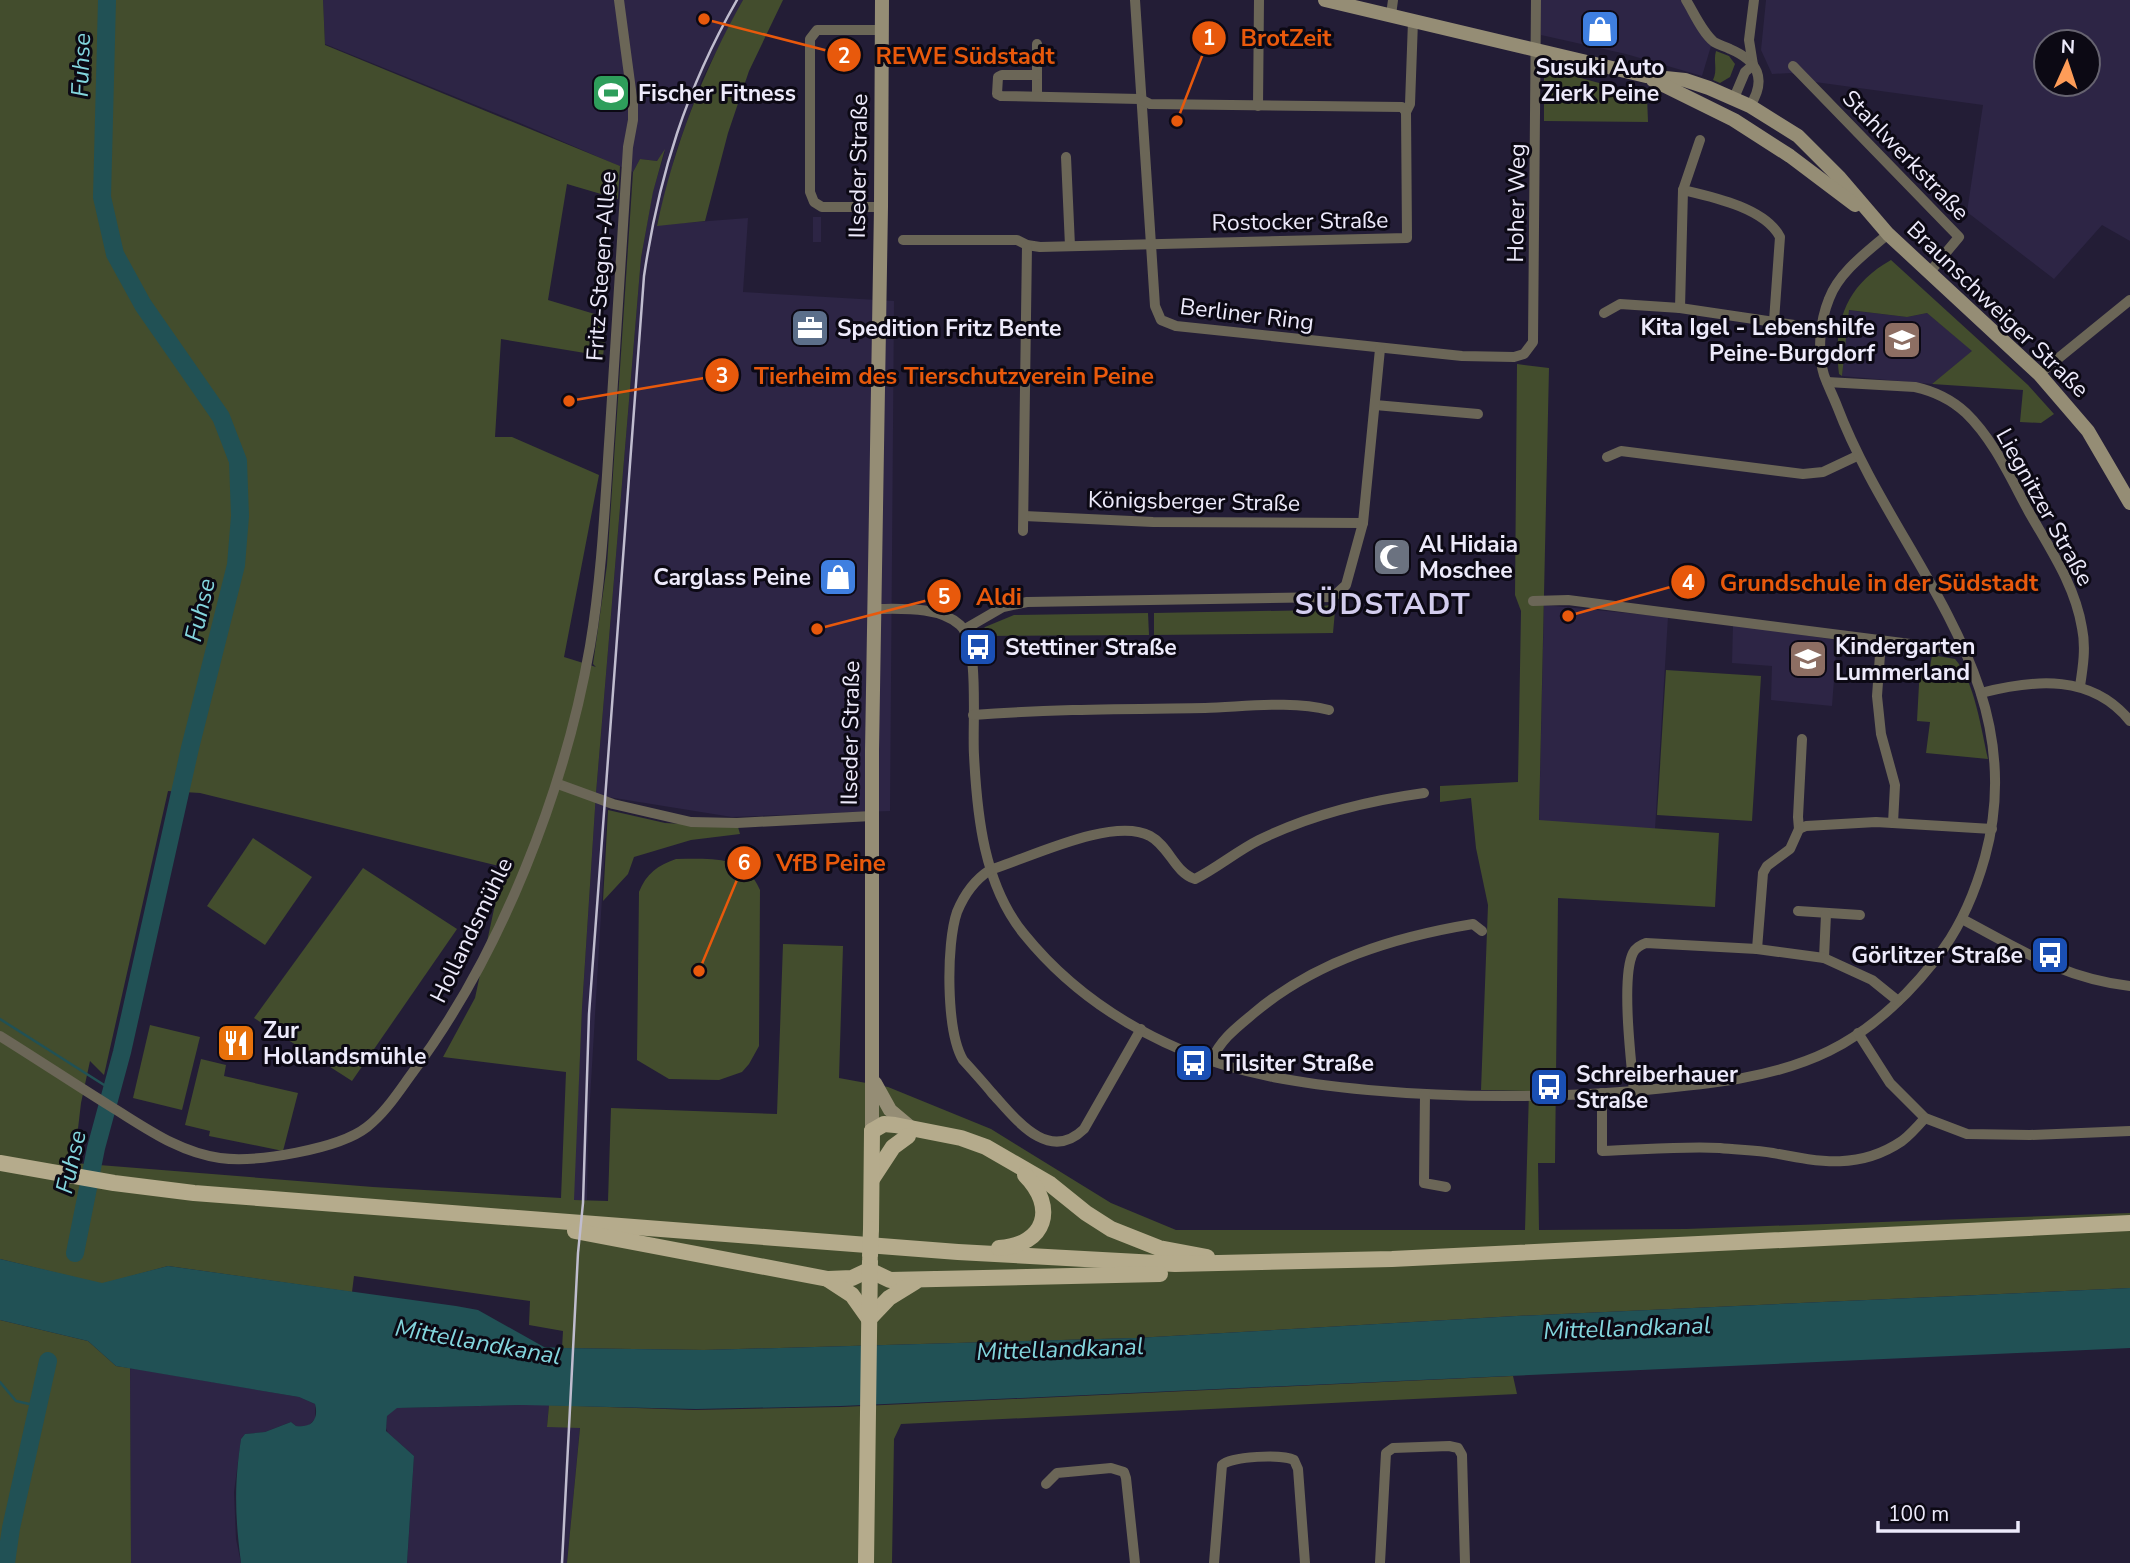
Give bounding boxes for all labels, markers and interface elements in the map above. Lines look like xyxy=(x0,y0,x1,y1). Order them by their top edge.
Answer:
shop icon: Susuki Auto Zierk Peine xyxy=(1579,8,1621,50)
callout: BrotZeit xyxy=(1191,16,1345,61)
text: BrotZeit xyxy=(1240,22,1332,54)
text: 1 xyxy=(1203,24,1215,52)
north arrow xyxy=(2032,28,2102,98)
water label: Fuhse xyxy=(64,32,98,98)
callout: REWE Südstadt xyxy=(826,33,1069,78)
text: N xyxy=(2060,34,2076,60)
text: REWE Südstadt xyxy=(875,40,1055,72)
text: 2 xyxy=(838,42,850,70)
place label: Susuki Auto Zierk Peine xyxy=(1535,52,1665,109)
sports icon: Fischer Fitness xyxy=(590,72,632,114)
place label: Fischer Fitness xyxy=(638,78,796,109)
street label: Stahlwerkstraße xyxy=(1835,83,1976,227)
street label: Ilseder Straße xyxy=(842,93,875,239)
street label: Hoher Weg xyxy=(1500,143,1533,263)
street label: Fritz-Stegen-Allee xyxy=(579,170,624,362)
street label: Rostocker Straße xyxy=(1211,204,1389,239)
street label: Braunschweiger Straße xyxy=(1900,214,2095,405)
street label: Berliner Ring xyxy=(1178,291,1316,338)
office icon: Spedition Fritz Bente xyxy=(789,307,831,349)
place label: Kita Igel - Lebenshilfe Peine-Burgdorf xyxy=(1640,312,1876,369)
place label: Spedition Fritz Bente xyxy=(837,313,1062,344)
school or university icon: Kita Igel - Lebenshilfe Peine-Burgdorf xyxy=(1881,319,1923,361)
callout: Tierheim des Tierschutzverein Peine xyxy=(705,353,1168,398)
text: Tierheim des Tierschutzverein Peine xyxy=(754,360,1154,392)
text: 3 xyxy=(716,362,728,390)
street label: Liegnitzer Straße xyxy=(1988,423,2101,592)
street label: Königsberger Straße xyxy=(1088,484,1300,519)
place label: Al Hidaia Moschee xyxy=(1419,529,1518,586)
mosque icon: Al Hidaia Moschee xyxy=(1371,536,1413,578)
shop icon: Carglass Peine xyxy=(817,556,859,598)
callout: Grundschule in der Südstadt xyxy=(1671,560,2052,605)
place label: Carglass Peine xyxy=(653,562,811,593)
text: Grundschule in der Südstadt xyxy=(1720,567,2039,599)
text: 4 xyxy=(1682,569,1695,597)
callout: Aldi xyxy=(927,574,1036,619)
water label: Fuhse xyxy=(177,575,223,645)
text: Aldi xyxy=(976,581,1022,613)
text: 5 xyxy=(938,583,950,611)
district label: SÜDSTADT xyxy=(1294,584,1472,625)
bus stop icon: Stettiner Straße xyxy=(957,626,999,668)
place label: Kindergarten Lummerland xyxy=(1835,631,1975,688)
place label: Stettiner Straße xyxy=(1005,632,1177,663)
school or university icon: Kindergarten Lummerland xyxy=(1787,638,1829,680)
street label: Ilseder Straße xyxy=(834,660,867,806)
callout: VfB Peine xyxy=(727,840,900,885)
text: VfB Peine xyxy=(775,847,886,879)
text: 6 xyxy=(738,849,750,877)
street label: Hollandsmühle xyxy=(423,852,520,1008)
bus stop icon: Görlitzer Straße xyxy=(2029,934,2071,976)
place label: Görlitzer Straße xyxy=(1851,940,2023,971)
place label: Zur Hollandsmühle xyxy=(263,1015,426,1072)
restaurant icon: Zur Hollandsmühle xyxy=(215,1022,257,1064)
bus stop icon: Tilsiter Straße xyxy=(1173,1042,1215,1084)
place label: Tilsiter Straße xyxy=(1221,1048,1374,1079)
place label: Schreiberhauer Straße xyxy=(1576,1059,1738,1116)
bus stop icon: Schreiberhauer Straße xyxy=(1528,1066,1570,1108)
water label: Fuhse xyxy=(48,1127,94,1197)
water label: Mittellandkanal xyxy=(1543,1309,1711,1347)
water label: Mittellandkanal xyxy=(393,1312,563,1372)
water label: Mittellandkanal xyxy=(976,1330,1144,1368)
scale bar xyxy=(1878,1490,2018,1534)
text: 100 m xyxy=(1888,1500,1949,1528)

